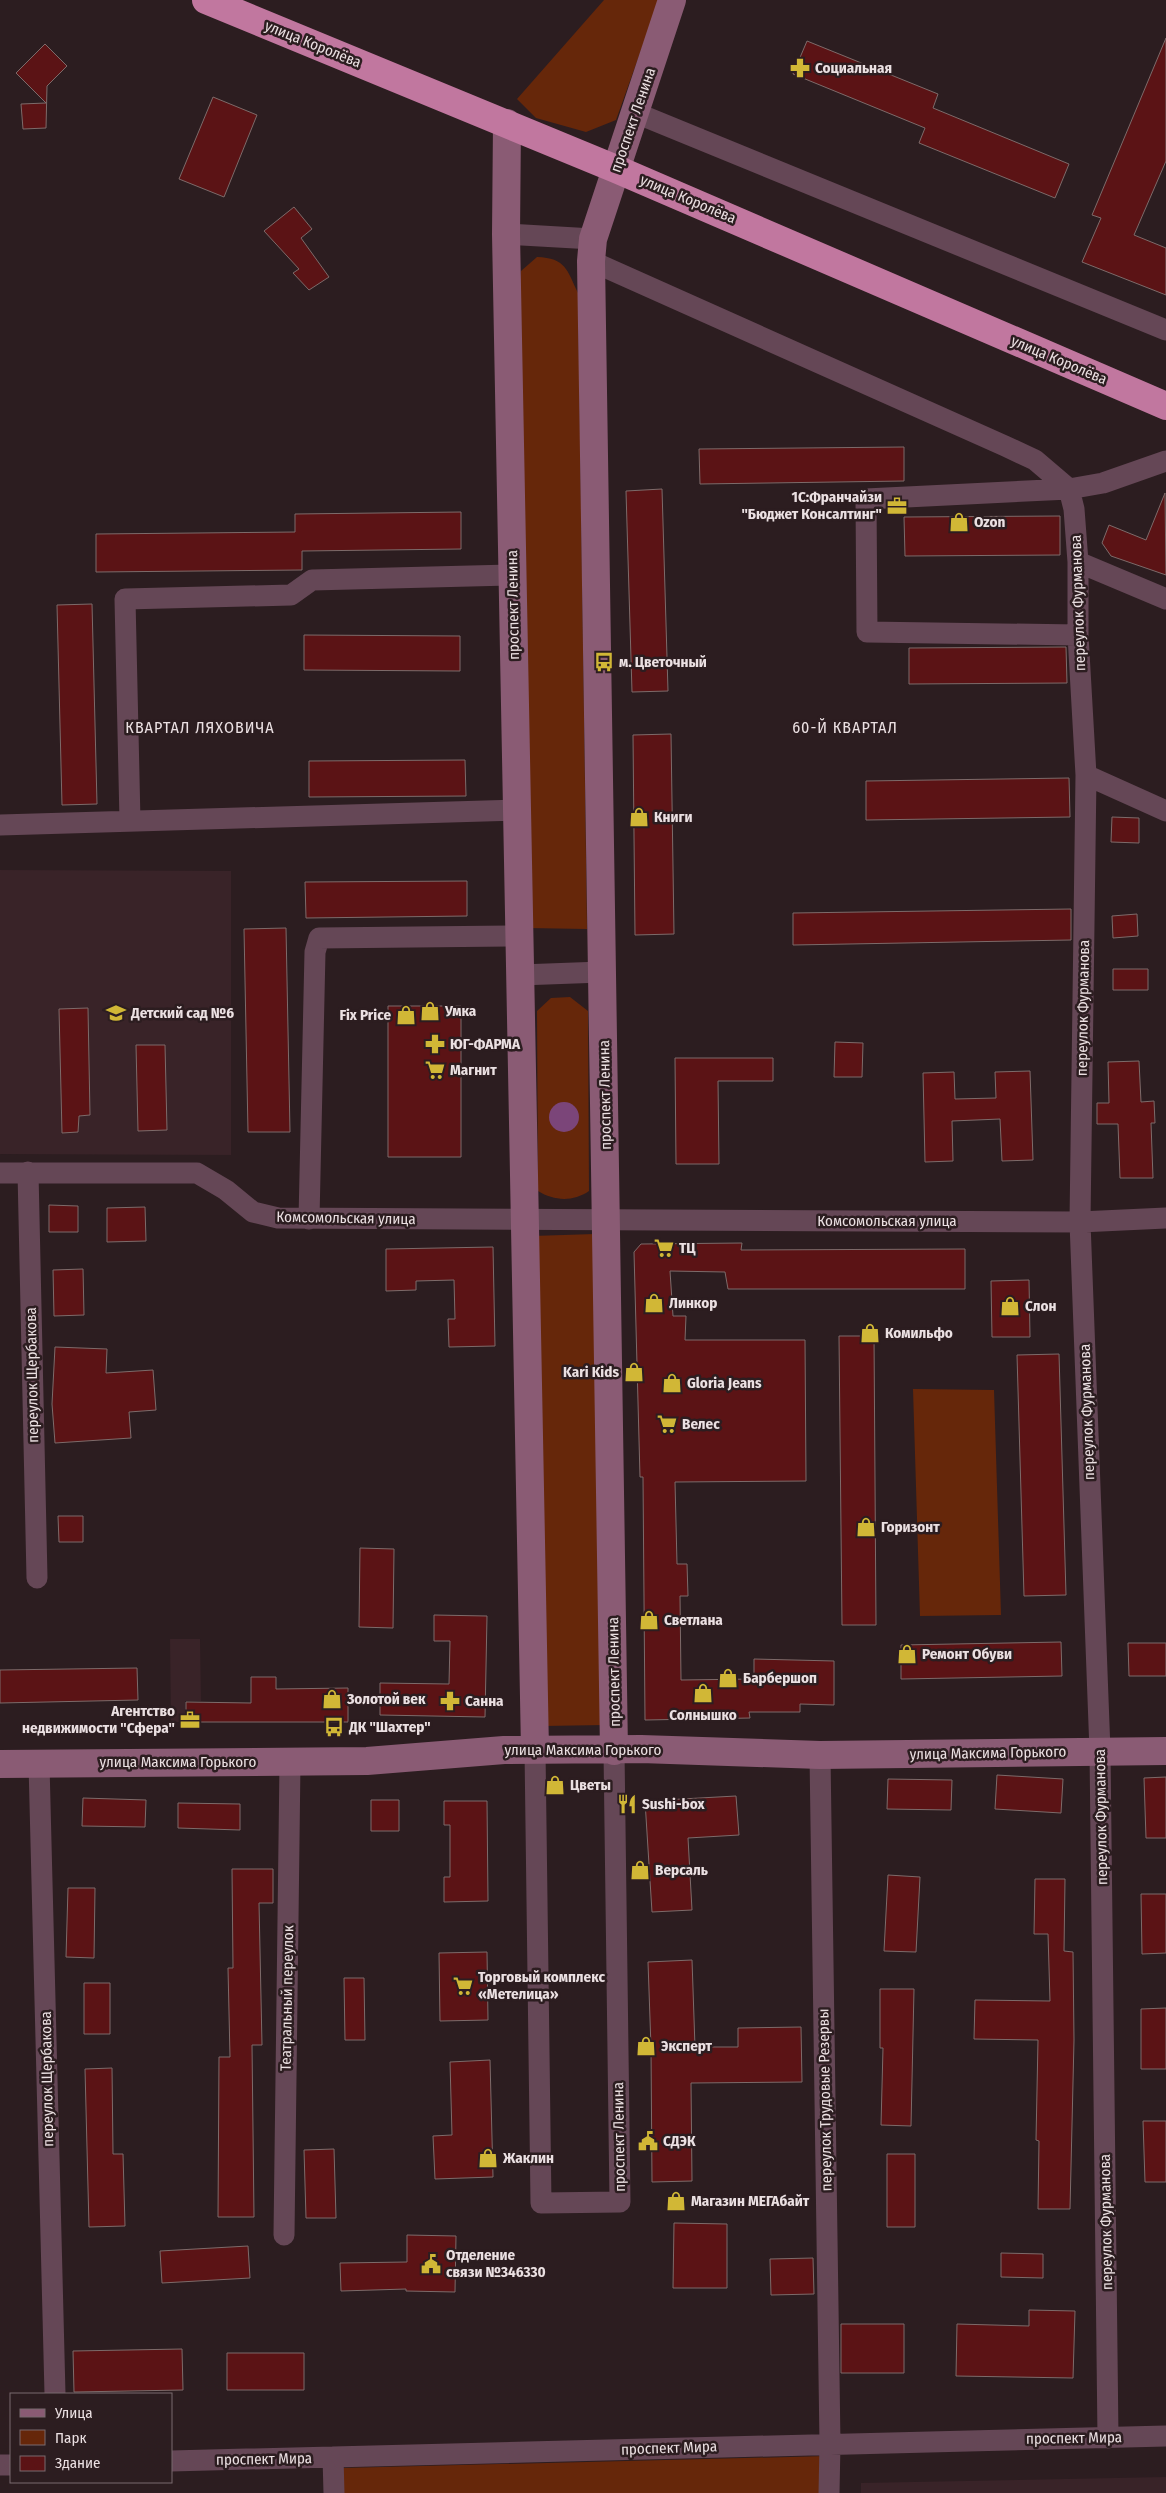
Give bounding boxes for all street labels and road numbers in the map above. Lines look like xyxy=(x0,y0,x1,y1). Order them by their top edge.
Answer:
street label: улица Королёва xyxy=(262,16,364,72)
street label: проспект Ленина xyxy=(607,65,659,175)
street label: улица Королёва xyxy=(637,171,739,227)
street label: улица Королёва xyxy=(1008,332,1110,388)
street label: переулок Фурманова xyxy=(1067,535,1089,671)
street label: проспект Ленина xyxy=(503,550,523,660)
street label: переулок Фурманова xyxy=(1073,940,1093,1076)
street label: проспект Ленина xyxy=(595,1040,615,1150)
street label: Комсомольская улица xyxy=(276,1208,416,1228)
street label: Комсомольская улица xyxy=(817,1212,957,1230)
street label: переулок Щербакова xyxy=(22,1307,42,1443)
street label: переулок Фурманова xyxy=(1076,1344,1098,1480)
street label: проспект Ленина xyxy=(604,1617,624,1727)
street label: улица Максима Горького xyxy=(505,1741,662,1759)
street label: улица Максима Горького xyxy=(909,1743,1067,1763)
street label: переулок Фурманова xyxy=(1091,1749,1111,1885)
street label: улица Максима Горького xyxy=(100,1753,257,1771)
street label: Театральный переулок xyxy=(277,1925,297,2071)
street label: переулок Трудовые Резервы xyxy=(814,2009,836,2191)
street label: переулок Щербакова xyxy=(37,2011,57,2147)
street label: проспект Ленина xyxy=(609,2082,629,2192)
street label: переулок Фурманова xyxy=(1096,2154,1116,2290)
street label: проспект Мира xyxy=(1026,2428,1122,2448)
street label: проспект Мира xyxy=(621,2437,717,2459)
street label: проспект Мира xyxy=(216,2449,312,2469)

